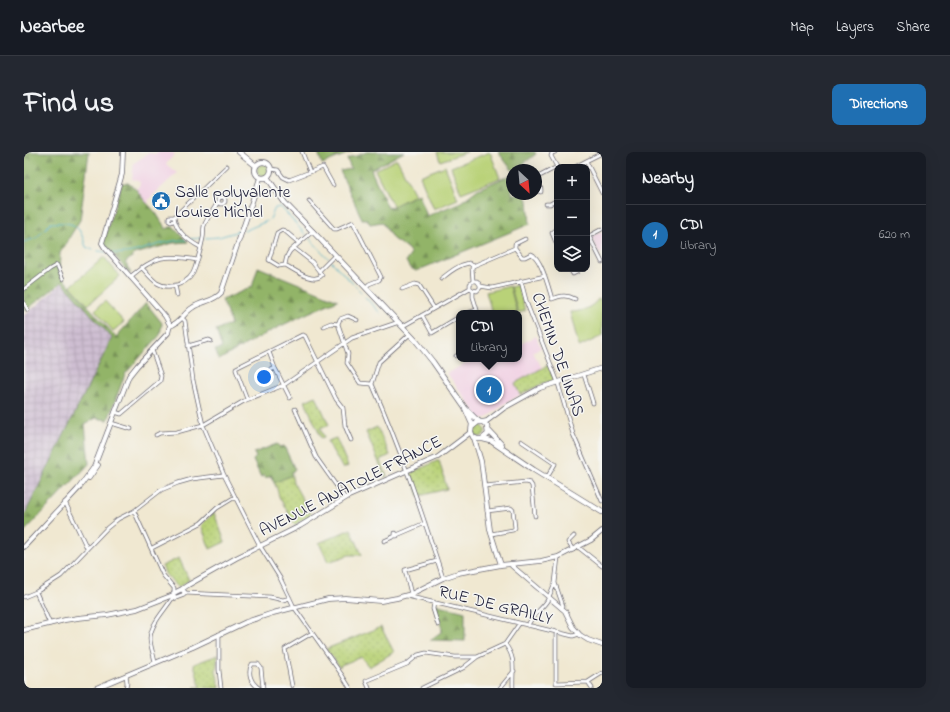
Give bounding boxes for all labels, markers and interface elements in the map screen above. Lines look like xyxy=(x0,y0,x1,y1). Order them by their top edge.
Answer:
text: Nearbee xyxy=(20,14,85,41)
text: Map xyxy=(790,17,814,38)
text: Layers xyxy=(836,17,874,38)
text: Share xyxy=(896,17,930,38)
text: Find us xyxy=(24,84,114,125)
button: Directions xyxy=(832,84,926,125)
north arrow xyxy=(506,164,542,200)
map controls xyxy=(554,164,590,272)
button: + xyxy=(554,164,590,200)
text: Nearby xyxy=(642,166,694,191)
place label: Salle polyvalente Louise Michel xyxy=(175,180,291,225)
public building icon: Salle polyvalente Louise Michel xyxy=(150,190,172,212)
button: − xyxy=(554,200,590,236)
text: CDI xyxy=(680,214,703,236)
text: 1 xyxy=(653,225,657,244)
text: 620 m xyxy=(879,225,910,244)
button: layers xyxy=(554,236,590,272)
text: Library xyxy=(680,236,716,255)
street label: CHEMIN DE LINAS xyxy=(525,289,591,420)
popup xyxy=(456,310,522,362)
text: CDI xyxy=(471,316,494,338)
text: Library xyxy=(471,338,507,357)
your location xyxy=(254,367,274,387)
pin: 1 xyxy=(476,375,502,405)
street label: AVENUE ANATOLE FRANCE xyxy=(255,429,446,543)
street label: RUE DE GRAILLY xyxy=(436,579,555,632)

